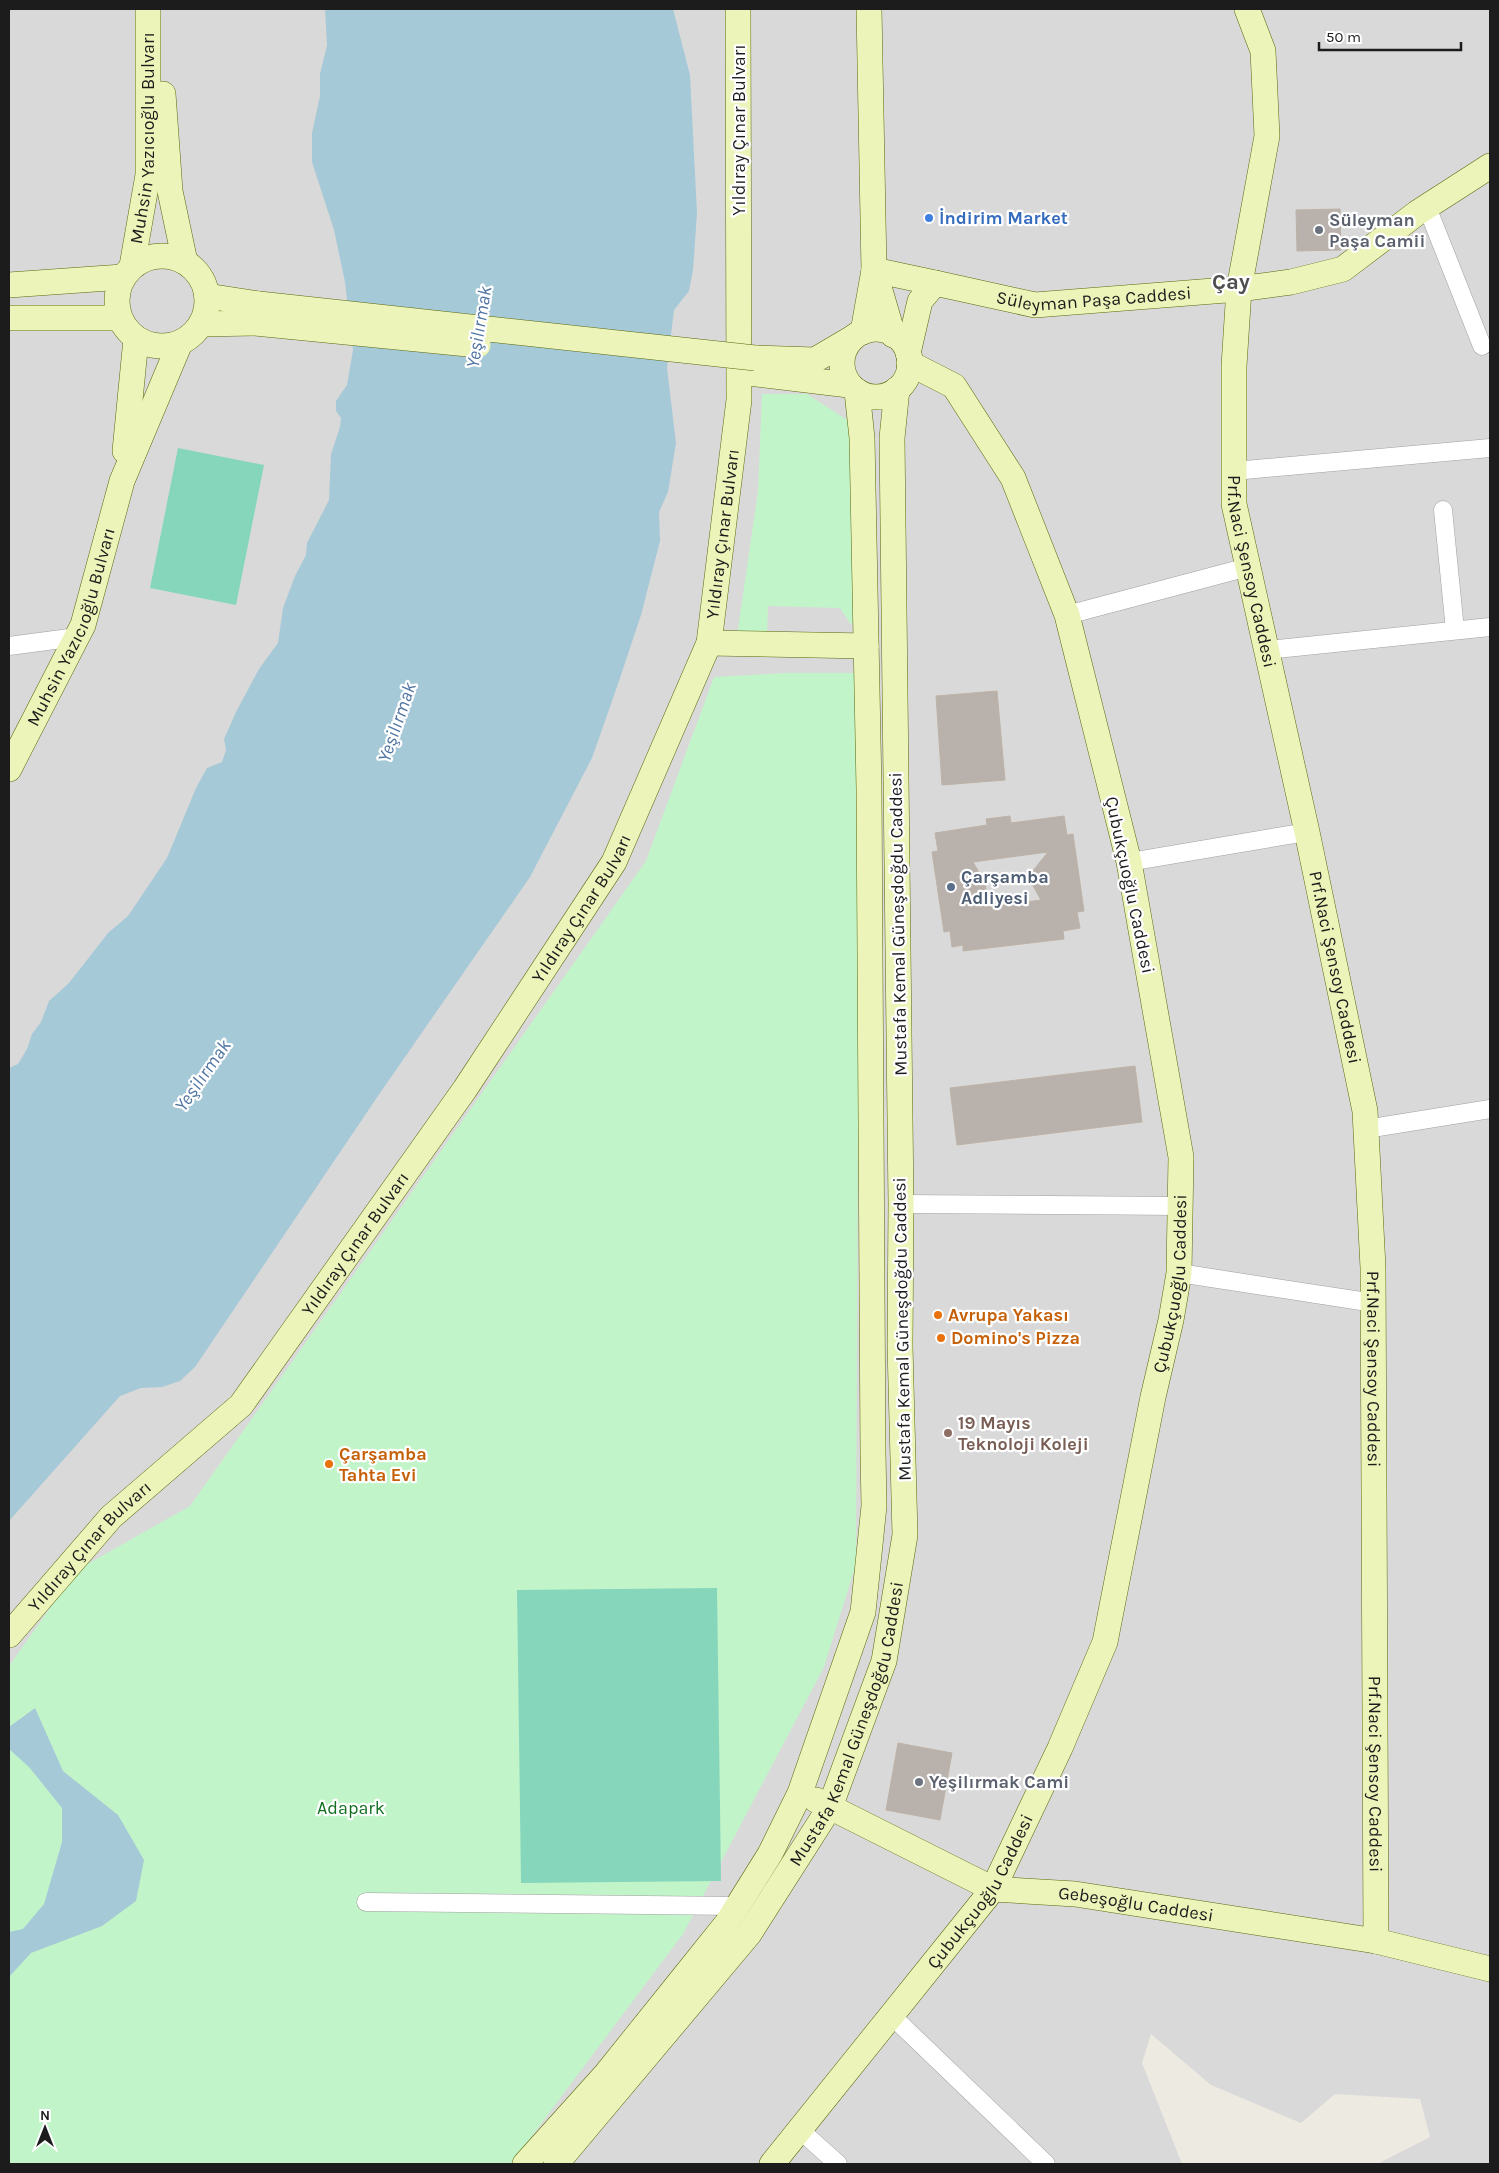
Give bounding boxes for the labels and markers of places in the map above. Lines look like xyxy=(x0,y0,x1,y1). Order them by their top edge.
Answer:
place label: İndirim Market xyxy=(939,207,1068,229)
place label: Süleyman Paşa Camii xyxy=(1329,209,1425,252)
marker: İndirim Market xyxy=(923,212,935,224)
marker: Süleyman Paşa Camii xyxy=(1313,224,1325,236)
place label: Çarşamba Adliyesi xyxy=(961,866,1049,909)
marker: Çarşamba Adliyesi xyxy=(945,881,957,893)
place label: Avrupa Yakası xyxy=(948,1304,1069,1326)
marker: Avrupa Yakası xyxy=(932,1309,944,1321)
place label: Domino's Pizza xyxy=(951,1327,1080,1349)
marker: Domino's Pizza xyxy=(935,1332,947,1344)
place label: 19 Mayıs Teknoloji Koleji xyxy=(958,1412,1089,1455)
marker: 19 Mayıs Teknoloji Koleji xyxy=(942,1427,954,1439)
place label: Çarşamba Tahta Evi xyxy=(339,1443,427,1486)
marker: Çarşamba Tahta Evi xyxy=(323,1458,335,1470)
place label: Yeşilırmak Cami xyxy=(929,1771,1069,1793)
marker: Yeşilırmak Cami xyxy=(913,1776,925,1788)

